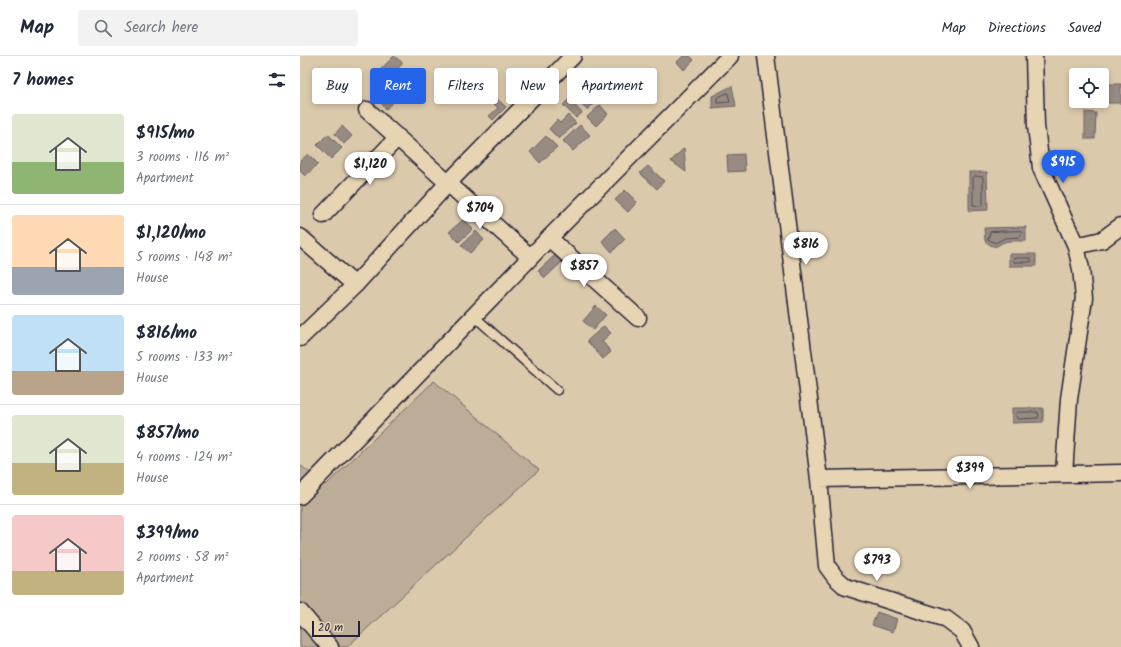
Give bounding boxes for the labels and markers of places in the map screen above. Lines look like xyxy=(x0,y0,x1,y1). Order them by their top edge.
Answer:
pin: $915 xyxy=(1039,150,1087,184)
pin: $1,120 xyxy=(337,152,403,186)
pin: $704 xyxy=(456,196,504,230)
pin: $816 xyxy=(782,232,830,266)
pin: $857 xyxy=(560,254,608,288)
pin: $399 xyxy=(946,456,994,490)
pin: $793 xyxy=(853,548,901,582)

